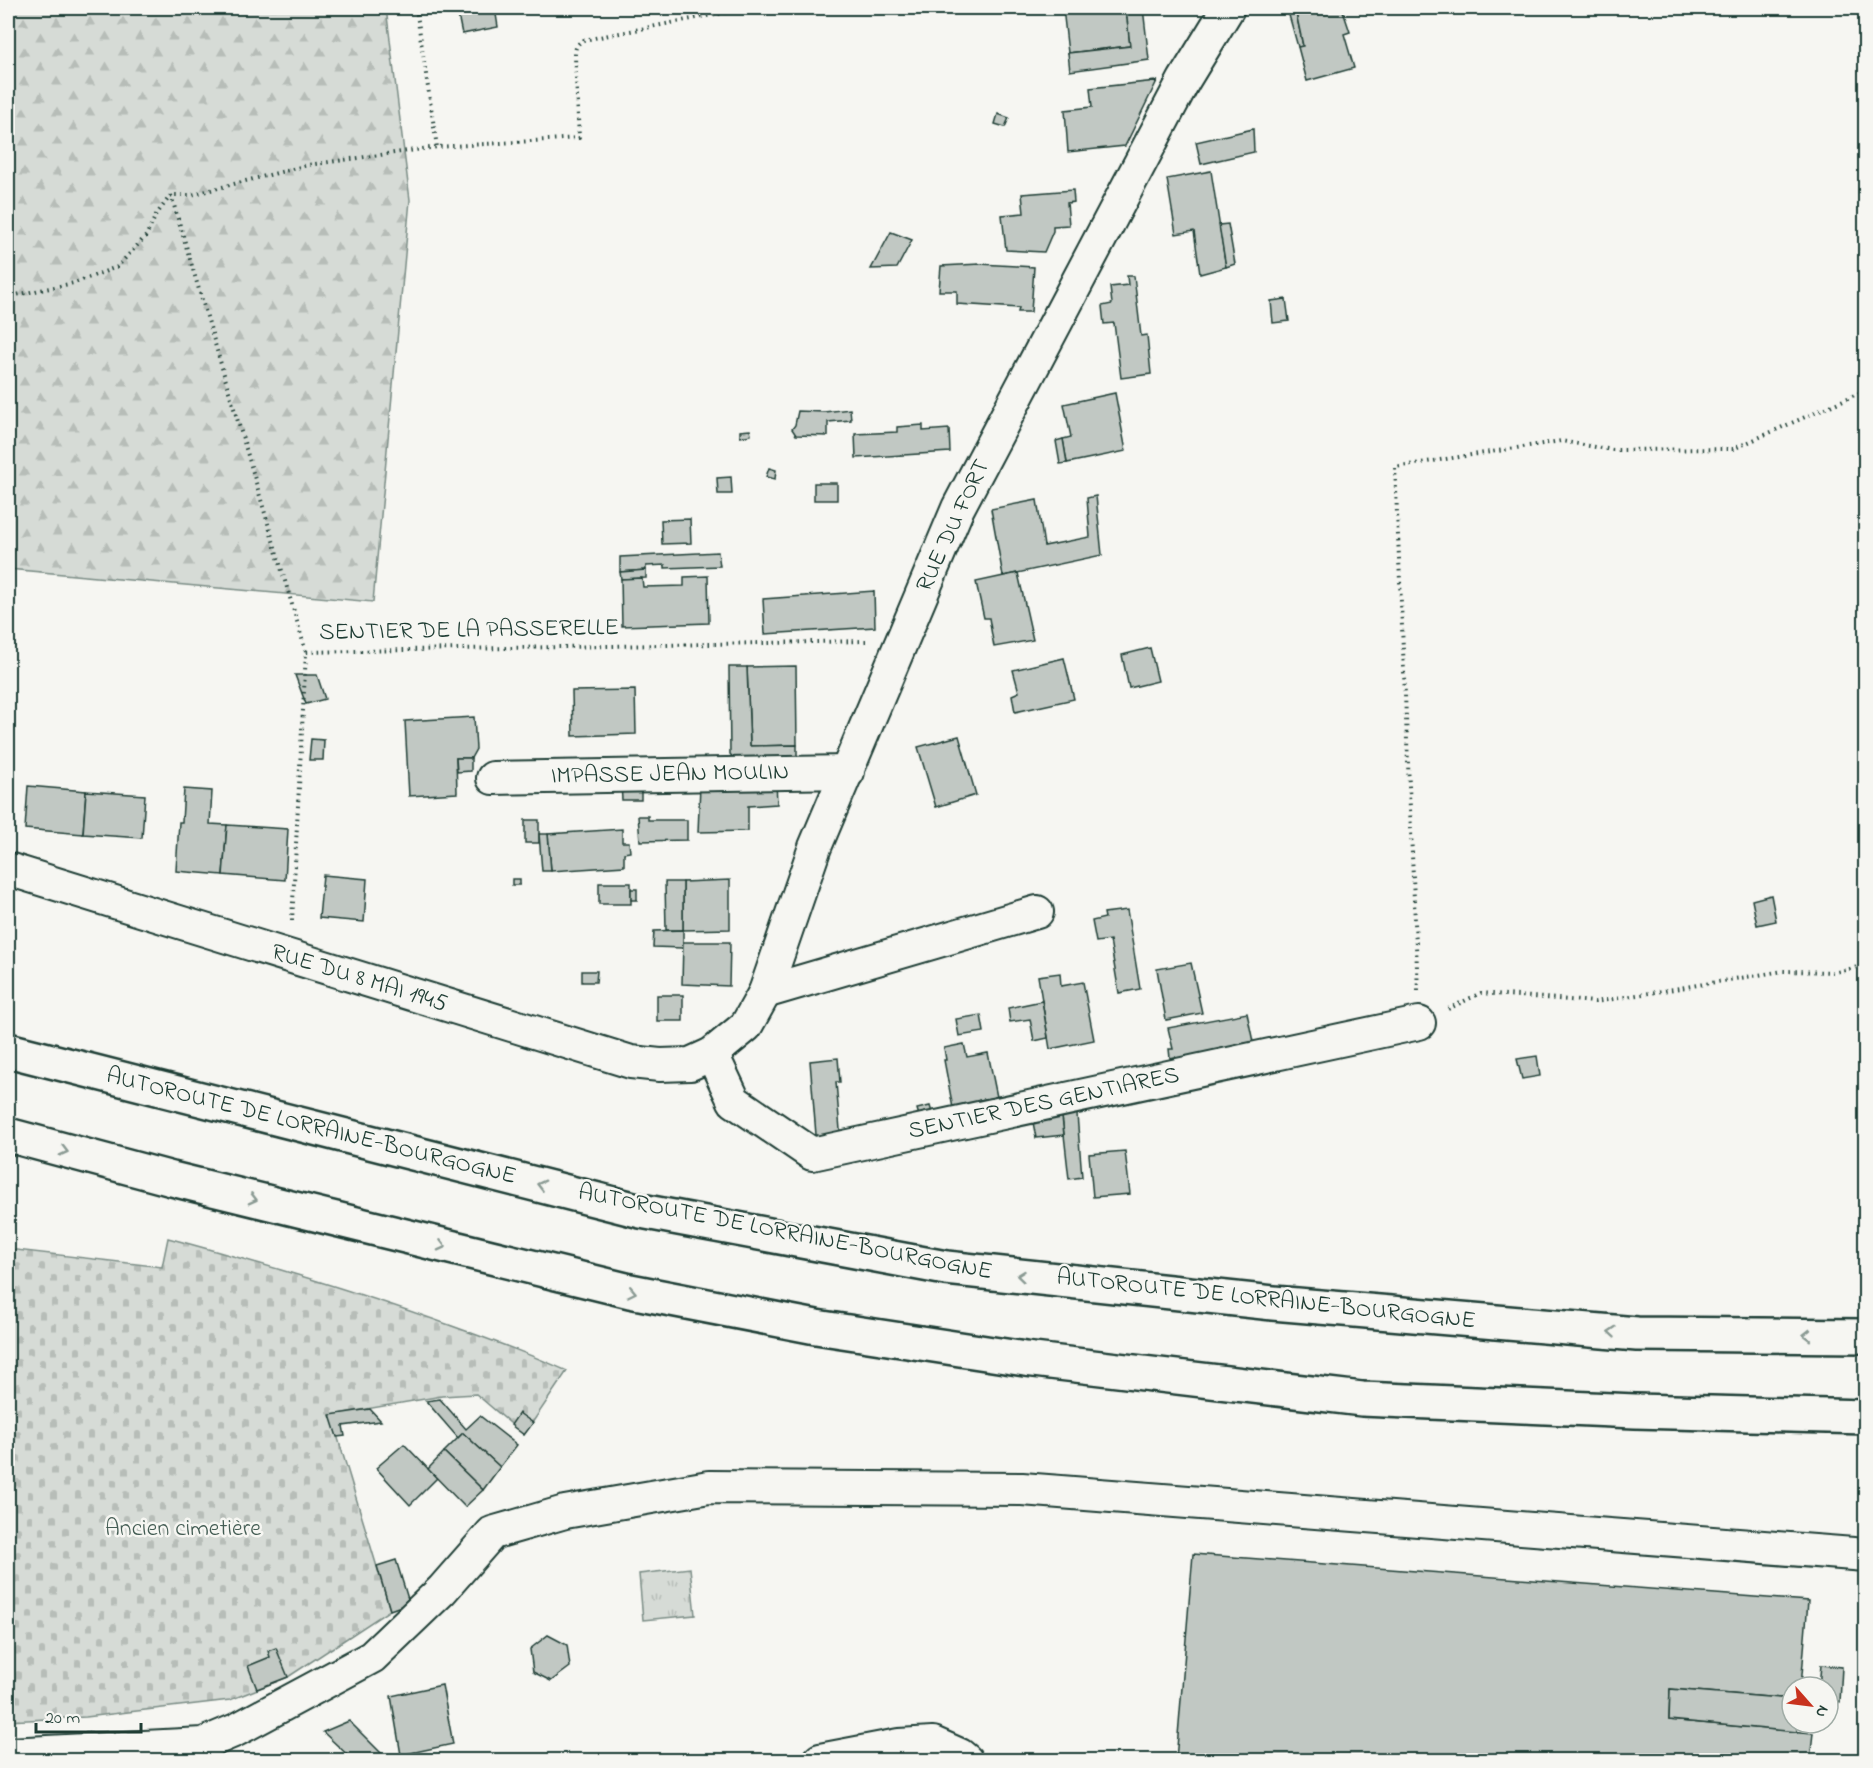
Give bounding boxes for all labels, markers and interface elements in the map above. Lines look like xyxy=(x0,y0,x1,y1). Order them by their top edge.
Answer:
street label: RUE DU FORT xyxy=(908,454,1000,598)
street label: SENTIER DE LA PASSERELLE xyxy=(319,611,619,651)
street label: IMPASSE JEAN MOULIN xyxy=(551,755,789,795)
street label: RUE DU 8 MAI 1945 xyxy=(267,936,452,1022)
street label: SENTIER DES GENTIARES xyxy=(905,1058,1183,1150)
street label: AUTOROUTE DE LORRAINE-BOURGOGNE xyxy=(102,1059,520,1195)
one-way arrow xyxy=(59,1143,69,1156)
street label: AUTOROUTE DE LORRAINE-BOURGOGNE xyxy=(575,1176,995,1290)
one-way arrow xyxy=(536,1180,546,1193)
one-way arrow xyxy=(248,1192,258,1205)
one-way arrow xyxy=(437,1238,447,1251)
street label: AUTOROUTE DE LORRAINE-BOURGOGNE xyxy=(1055,1261,1477,1339)
one-way arrow xyxy=(1016,1270,1025,1283)
one-way arrow xyxy=(626,1284,636,1297)
one-way arrow xyxy=(1608,1326,1617,1339)
one-way arrow xyxy=(1803,1329,1812,1341)
park label: Ancien cimetière xyxy=(105,1512,261,1547)
north arrow xyxy=(1780,1675,1840,1735)
scale bar xyxy=(36,1696,141,1734)
text: N xyxy=(1808,1701,1835,1722)
text: 20 m xyxy=(45,1706,80,1732)

